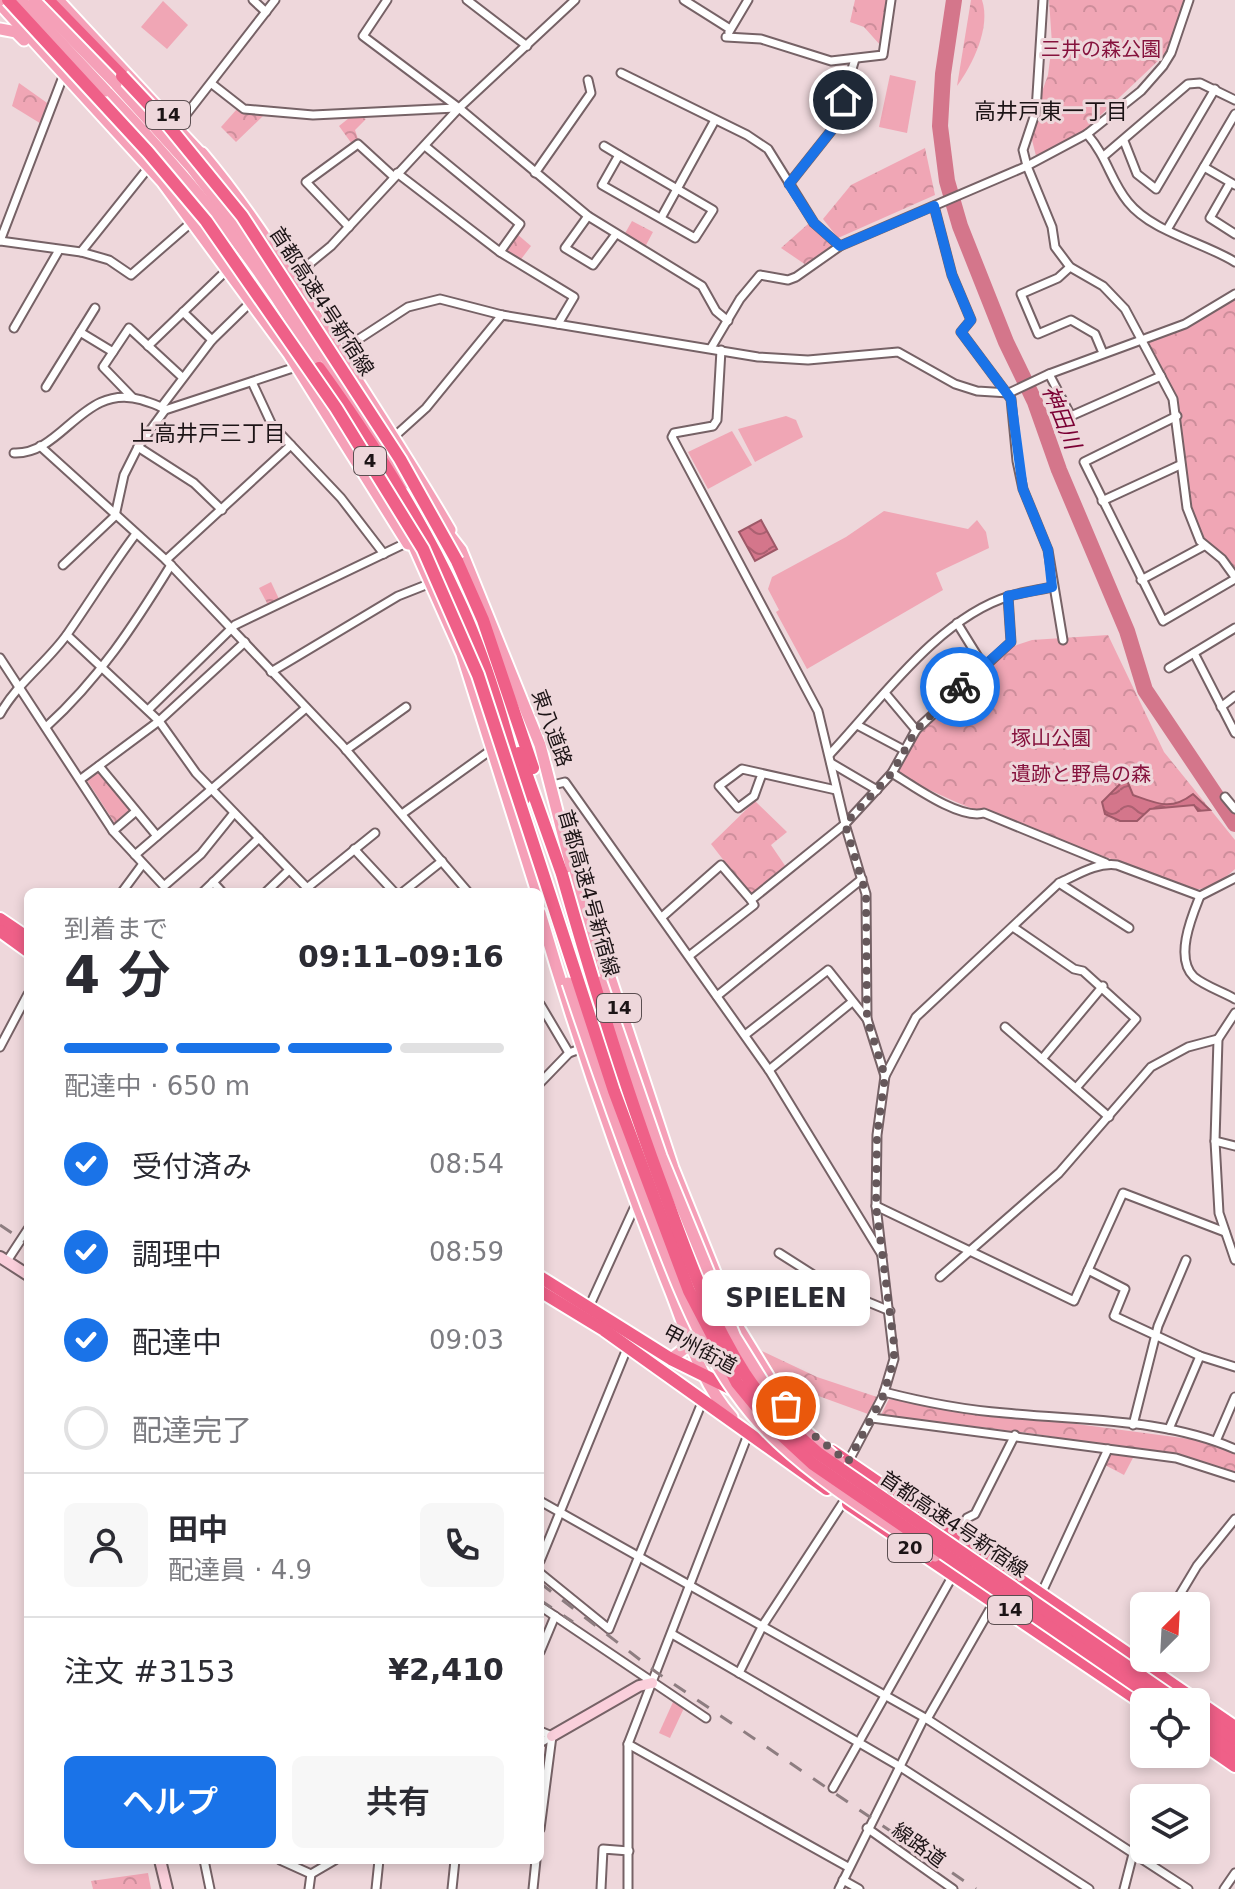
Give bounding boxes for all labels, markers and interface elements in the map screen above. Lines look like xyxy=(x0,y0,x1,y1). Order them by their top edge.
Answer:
park label: 三井の森公園 xyxy=(1041,37,1161,61)
pin xyxy=(809,66,877,134)
icon: home xyxy=(821,78,865,122)
district label: 高井戸東一丁目 xyxy=(974,99,1128,124)
road number: 14 xyxy=(146,101,190,129)
street label: 首都高速4号新宿線 xyxy=(265,222,379,380)
water label: 神田川 xyxy=(1038,382,1086,454)
district label: 上高井戸三丁目 xyxy=(132,421,286,446)
road number: 4 xyxy=(354,447,386,475)
courier xyxy=(920,647,1000,727)
icon: bike xyxy=(938,665,982,709)
street label: 東八道路 xyxy=(527,686,577,770)
park label: 塚山公園 xyxy=(1011,726,1091,750)
park label: 遺跡と野鳥の森 xyxy=(1011,762,1151,786)
street label: 首都高速4号新宿線 xyxy=(554,807,624,979)
text: 到着まで xyxy=(64,914,168,944)
text: 09:11–09:16 xyxy=(298,939,504,974)
text: 4 分 xyxy=(64,945,170,1005)
road number: 14 xyxy=(597,994,641,1022)
text: 配達中 · 650 m xyxy=(64,1071,250,1101)
icon: check xyxy=(64,1142,108,1186)
text: 受付済み xyxy=(132,1149,252,1184)
text: 08:54 xyxy=(429,1149,504,1179)
icon: check xyxy=(64,1230,108,1274)
text: 調理中 xyxy=(132,1237,222,1272)
text: 08:59 xyxy=(429,1237,504,1267)
callout: SPIELEN xyxy=(702,1270,870,1326)
text: SPIELEN xyxy=(725,1283,847,1313)
icon: check xyxy=(64,1318,108,1362)
street label: 甲州街道 xyxy=(659,1320,741,1378)
text: 配達中 xyxy=(132,1325,222,1360)
text: 09:03 xyxy=(429,1325,504,1355)
pin xyxy=(752,1372,820,1440)
icon: bag xyxy=(764,1384,808,1428)
text: 配達完了 xyxy=(132,1413,252,1448)
street label: 首都高速4号新宿線 xyxy=(876,1466,1032,1582)
button: person xyxy=(64,1503,148,1587)
button: phone xyxy=(420,1503,504,1587)
text: 田中 xyxy=(168,1512,228,1547)
road number: 20 xyxy=(888,1534,932,1562)
text: 配達員 · 4.9 xyxy=(168,1555,312,1585)
north arrow xyxy=(1130,1592,1210,1672)
map controls xyxy=(1130,1592,1210,1864)
road number: 14 xyxy=(988,1596,1032,1624)
text: ¥2,410 xyxy=(388,1652,504,1687)
text: 注文 #3153 xyxy=(64,1654,235,1689)
button: locate xyxy=(1130,1688,1210,1768)
button: ヘルプ xyxy=(64,1756,276,1848)
button: 共有 xyxy=(292,1756,504,1848)
button: layers xyxy=(1130,1784,1210,1864)
street label: 線路道 xyxy=(888,1818,950,1872)

